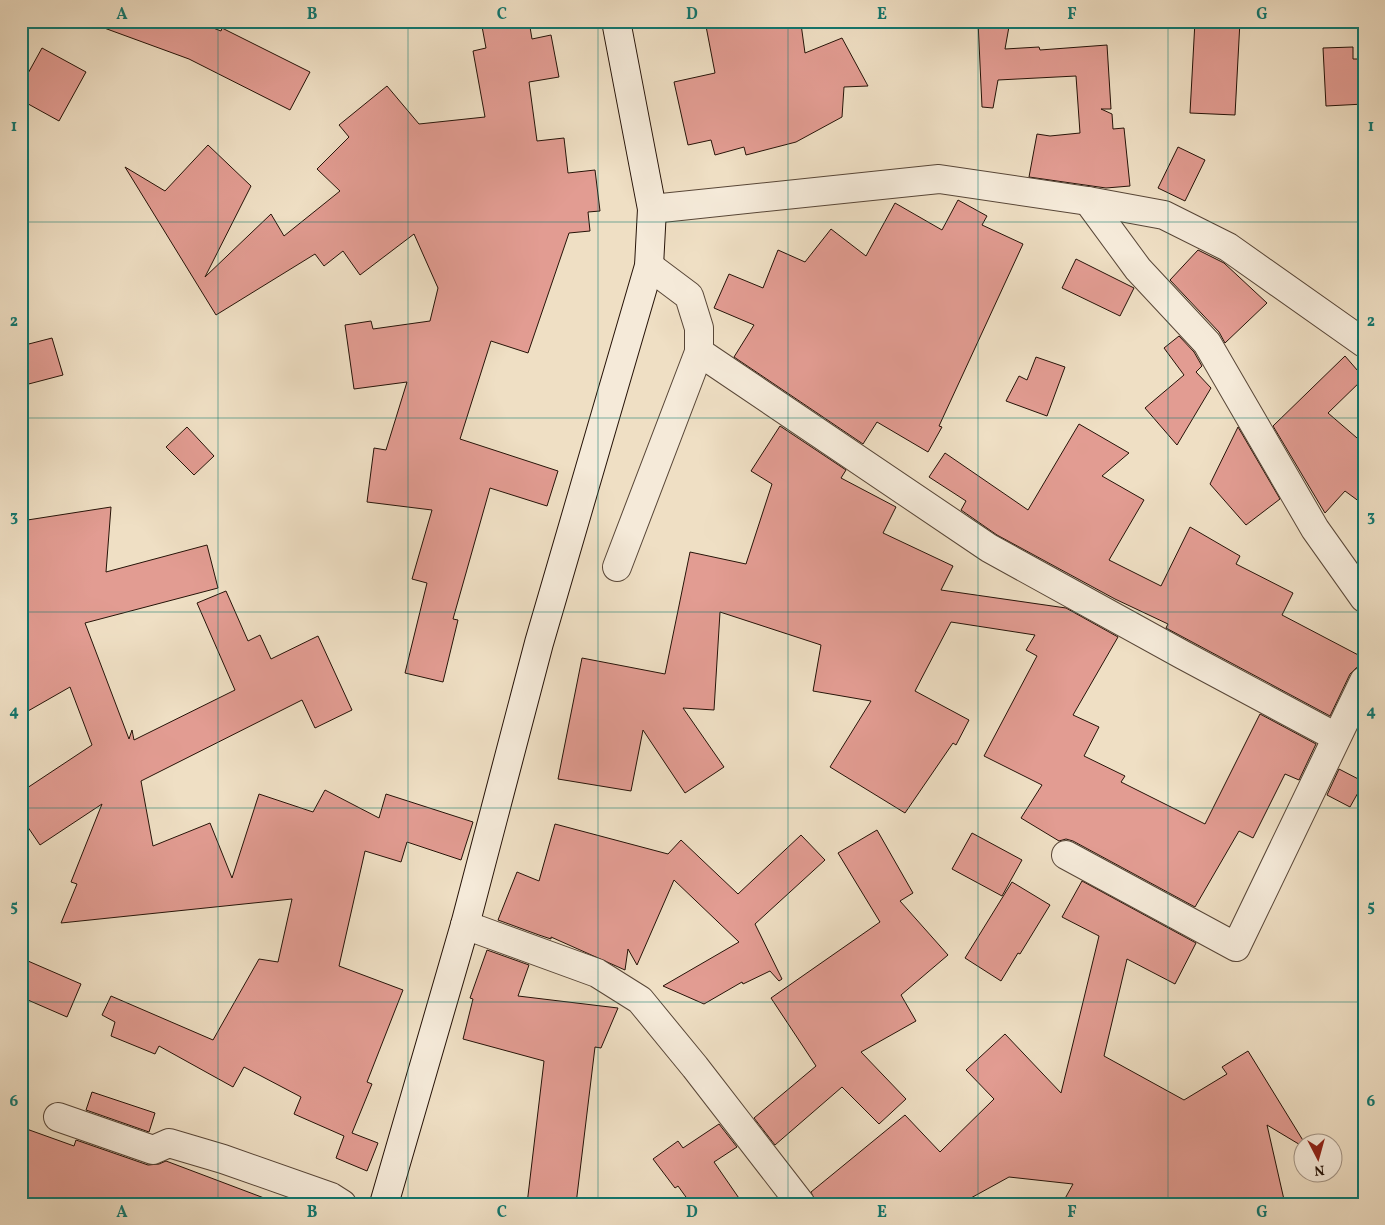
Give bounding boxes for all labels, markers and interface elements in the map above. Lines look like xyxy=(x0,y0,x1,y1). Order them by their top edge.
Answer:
text: A xyxy=(116,4,128,26)
text: B xyxy=(307,4,318,26)
text: C xyxy=(497,4,507,26)
text: D xyxy=(686,4,698,26)
text: E xyxy=(877,4,887,26)
text: F xyxy=(1067,4,1077,26)
text: G xyxy=(1256,4,1268,26)
text: 1 xyxy=(11,116,17,138)
text: 1 xyxy=(1368,116,1374,138)
text: 2 xyxy=(10,311,18,333)
text: 2 xyxy=(1367,311,1375,333)
text: 3 xyxy=(10,506,18,528)
text: 3 xyxy=(1367,506,1375,528)
text: 4 xyxy=(9,701,19,723)
text: 4 xyxy=(1366,701,1376,723)
text: 5 xyxy=(10,896,18,918)
text: 5 xyxy=(1367,896,1375,918)
text: 6 xyxy=(10,1091,19,1113)
text: 6 xyxy=(1367,1091,1376,1113)
north arrow xyxy=(1292,1132,1342,1182)
text: N xyxy=(1313,1159,1325,1179)
text: A xyxy=(116,1202,128,1224)
text: B xyxy=(307,1202,318,1224)
text: C xyxy=(497,1202,507,1224)
text: D xyxy=(686,1202,698,1224)
text: E xyxy=(877,1202,887,1224)
text: F xyxy=(1067,1202,1077,1224)
text: G xyxy=(1256,1202,1268,1224)

